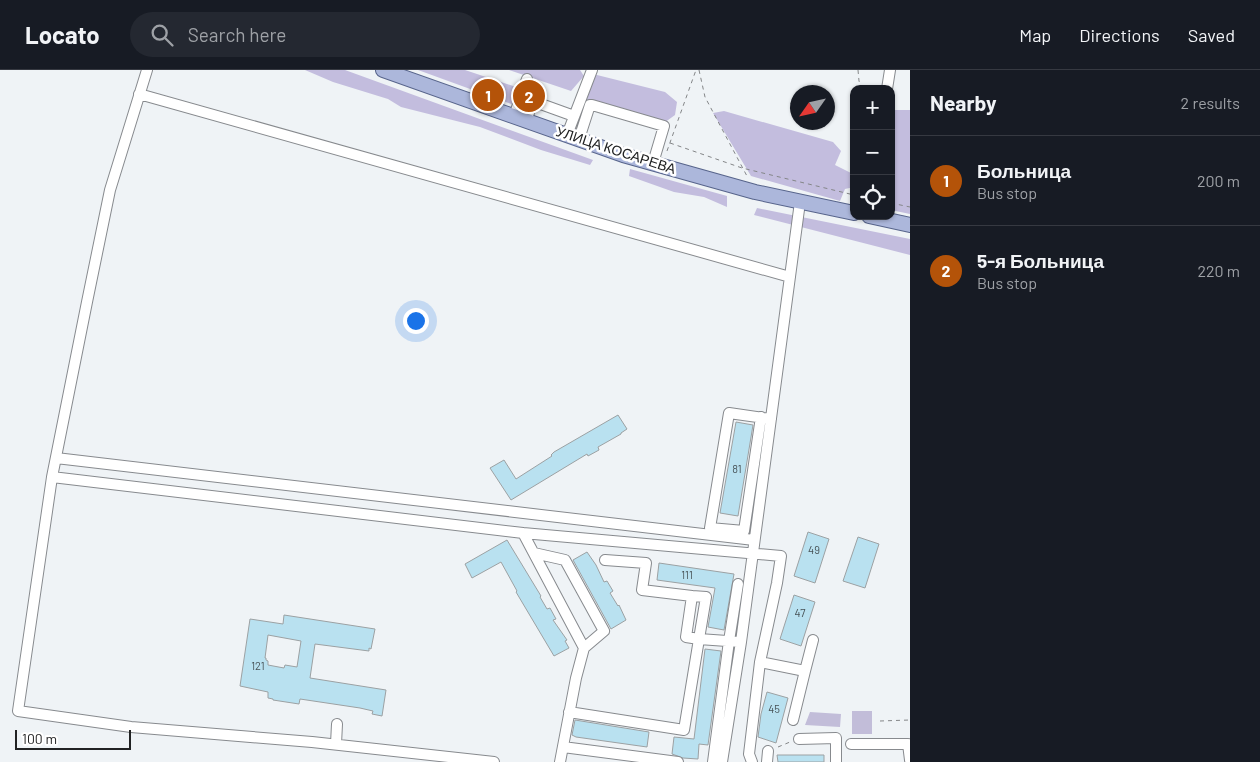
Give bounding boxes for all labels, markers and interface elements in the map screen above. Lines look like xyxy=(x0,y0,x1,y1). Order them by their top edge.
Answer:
search box xyxy=(130,12,480,57)
text: Locato xyxy=(25,20,100,49)
icon: search xyxy=(148,21,176,49)
text: Search here xyxy=(188,23,286,46)
text: Map xyxy=(1019,24,1051,46)
text: Directions xyxy=(1079,24,1160,46)
text: Saved xyxy=(1188,24,1235,46)
pin: 1 xyxy=(472,76,504,114)
pin: 2 xyxy=(513,77,545,115)
north arrow xyxy=(790,85,835,130)
map controls xyxy=(850,85,895,220)
button: + xyxy=(850,85,895,130)
text: Nearby xyxy=(930,90,996,115)
text: 2 results xyxy=(1181,93,1240,112)
street label: УЛИЦА КОСАРЕВА xyxy=(554,122,679,177)
button: − xyxy=(850,130,895,175)
text: Больница xyxy=(977,159,1071,182)
text: 1 xyxy=(943,171,949,190)
text: 200 m xyxy=(1197,171,1240,190)
button: locate xyxy=(850,175,895,220)
text: Bus stop xyxy=(977,183,1037,202)
text: 5-я Больница xyxy=(977,249,1104,272)
text: 2 xyxy=(942,261,950,280)
text: 220 m xyxy=(1197,261,1240,280)
text: Bus stop xyxy=(977,273,1037,292)
your location xyxy=(403,308,429,334)
house number: 81 xyxy=(732,462,742,475)
house number: 49 xyxy=(808,543,820,556)
house number: 111 xyxy=(681,568,693,581)
house number: 47 xyxy=(795,606,805,619)
house number: 121 xyxy=(251,659,265,672)
house number: 45 xyxy=(768,702,780,715)
scale bar xyxy=(15,727,131,750)
text: 100 m xyxy=(22,730,57,747)

